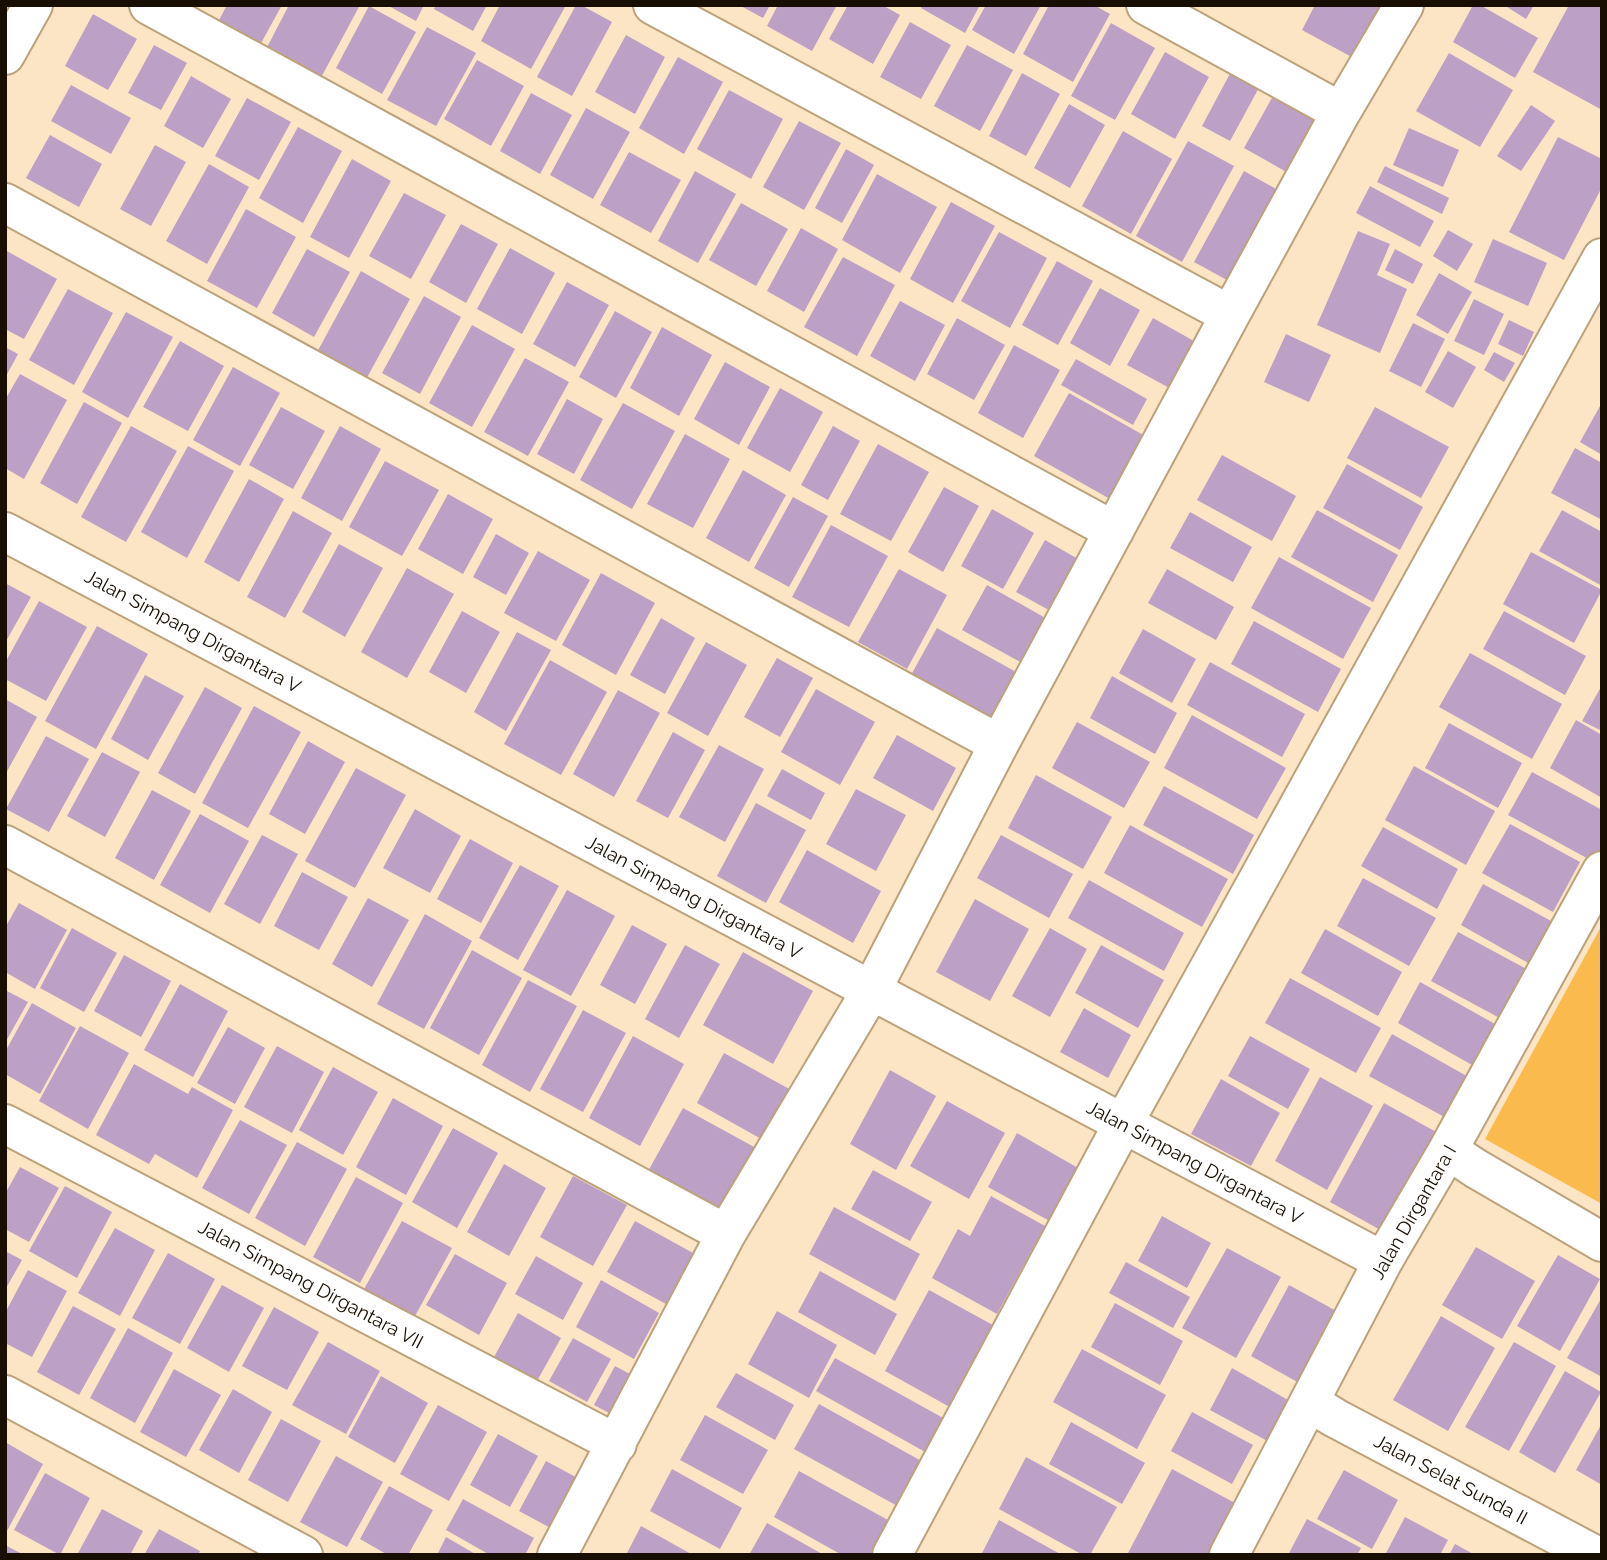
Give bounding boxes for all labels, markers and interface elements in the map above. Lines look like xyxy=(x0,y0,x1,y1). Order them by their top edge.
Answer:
street label: Jalan Simpang Dirgantara V xyxy=(81,565,305,697)
street label: Jalan Simpang Dirgantara V xyxy=(582,831,806,963)
street label: Jalan Simpang Dirgantara V xyxy=(1083,1096,1307,1228)
street label: Jalan Dirgantara I xyxy=(1366,1141,1460,1283)
street label: Jalan Simpang Dirgantara VII xyxy=(195,1215,427,1353)
street label: Jalan Selat Sunda II xyxy=(1371,1429,1531,1529)

